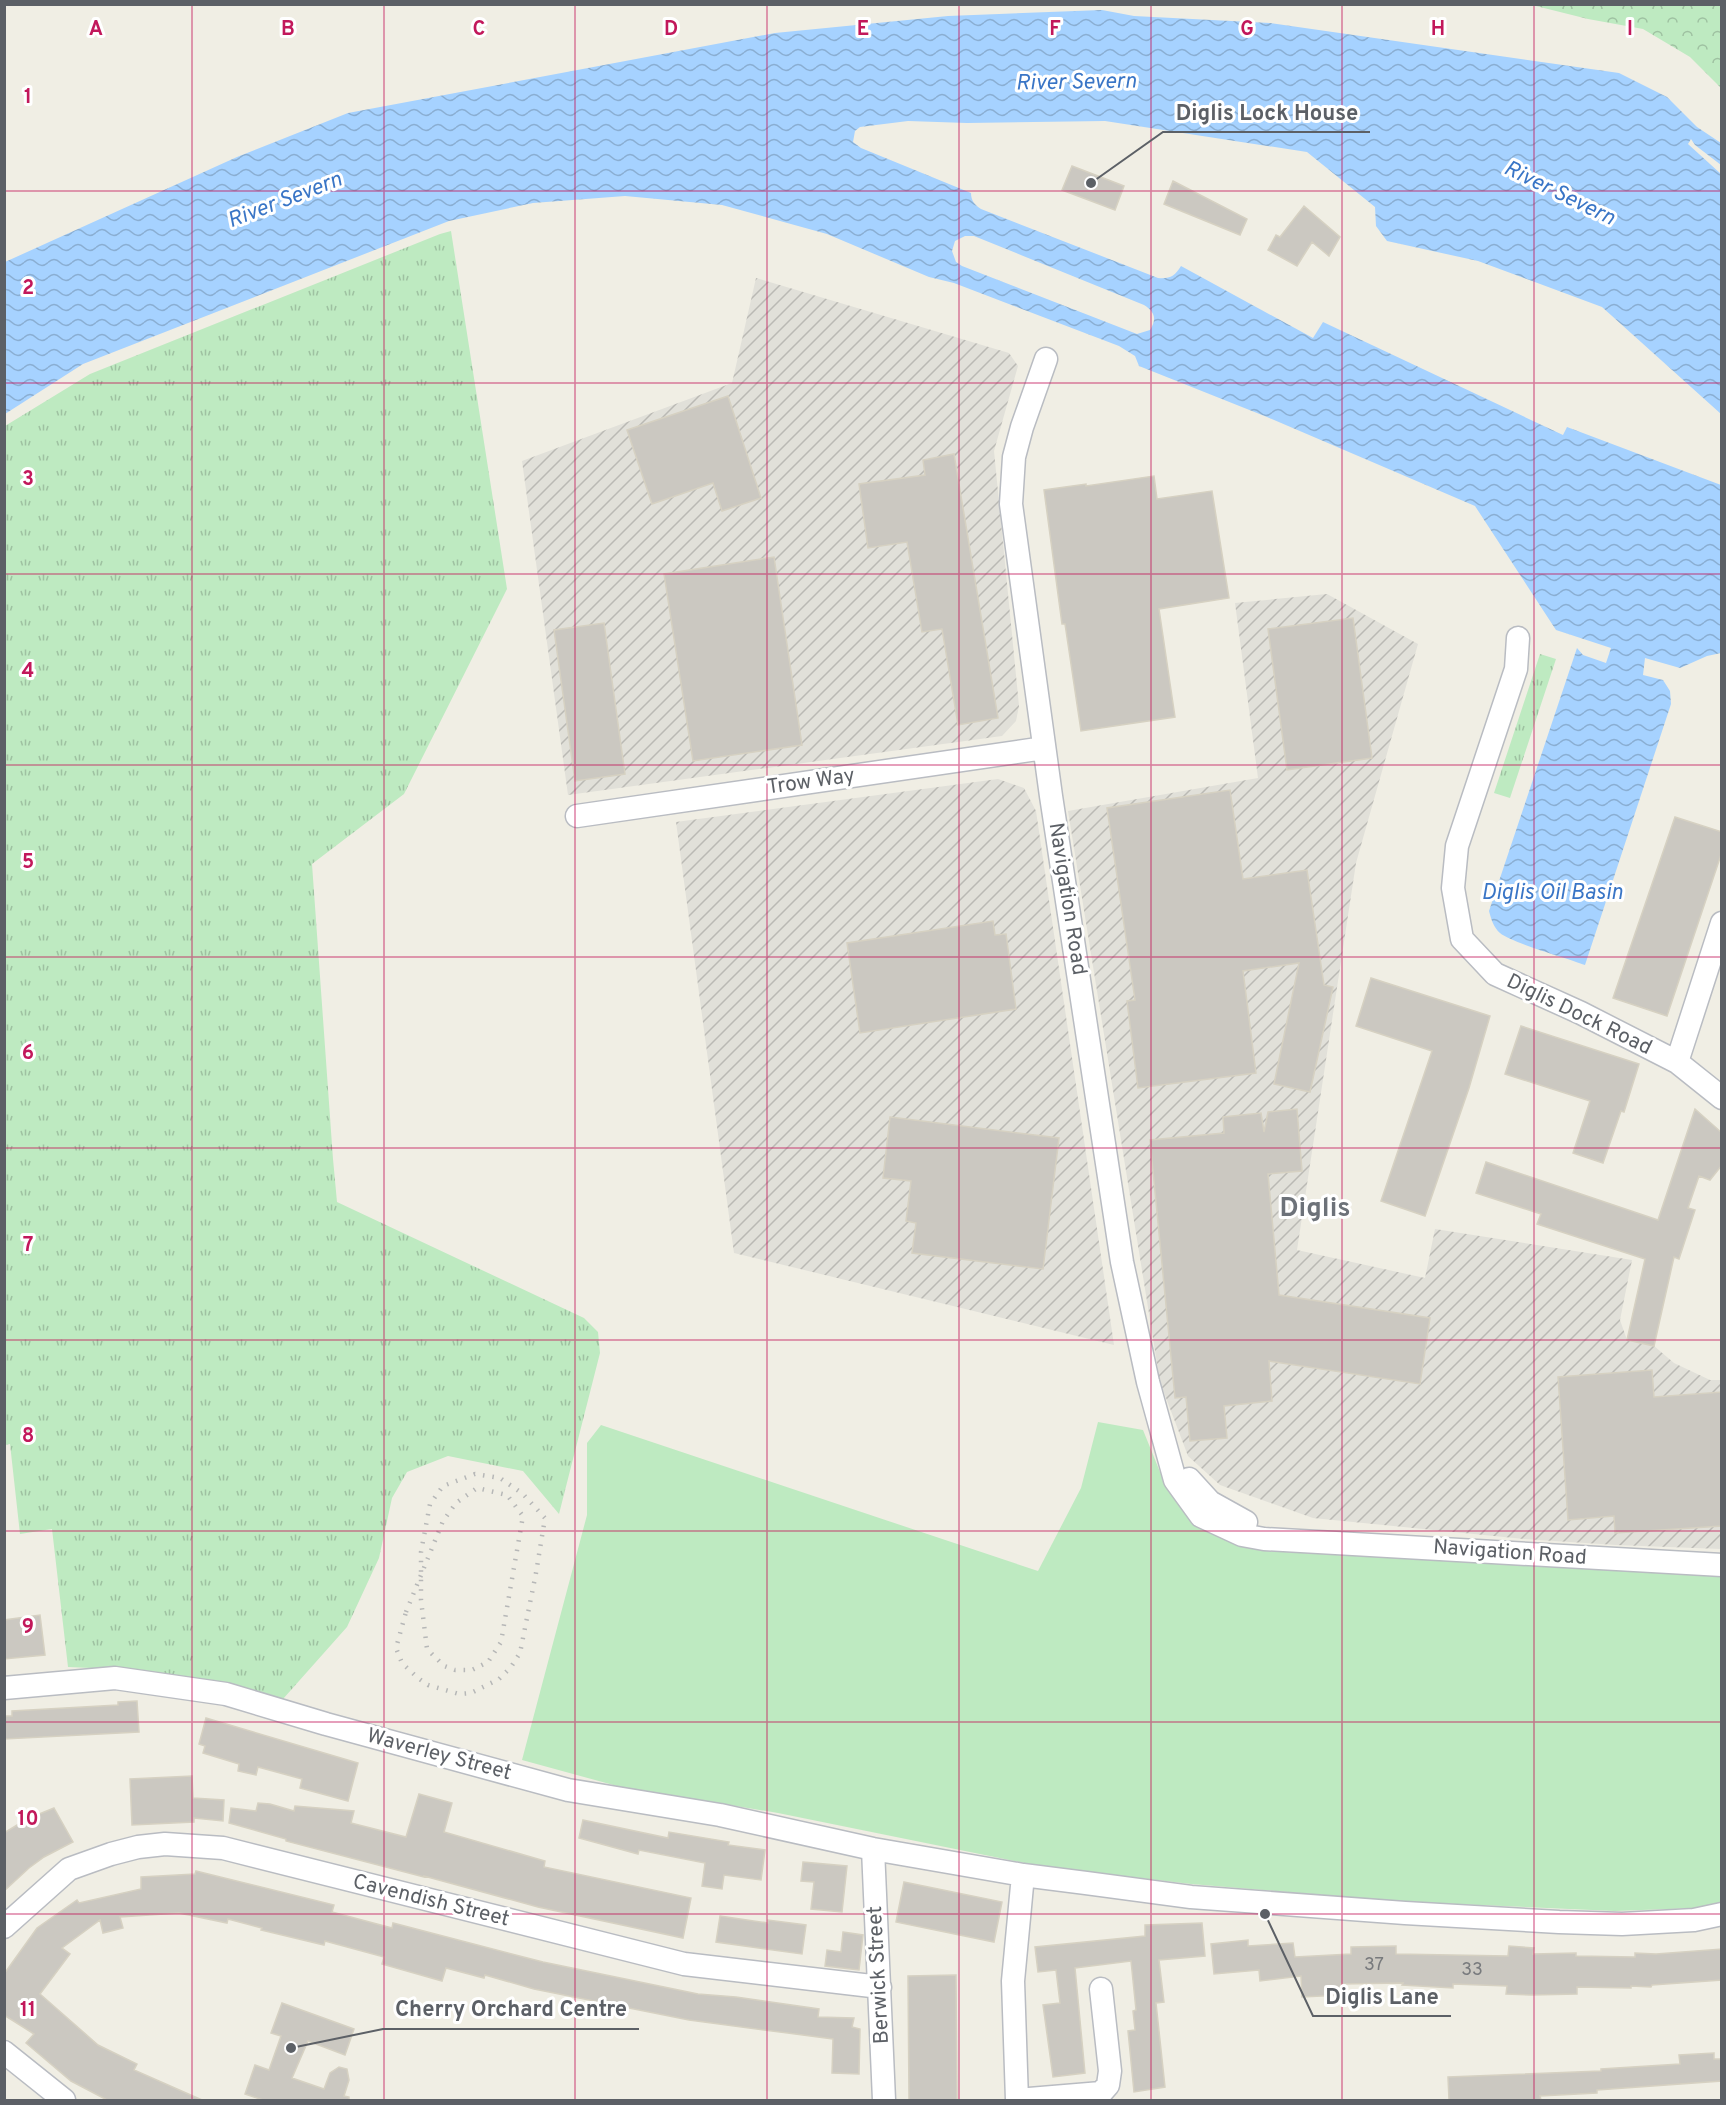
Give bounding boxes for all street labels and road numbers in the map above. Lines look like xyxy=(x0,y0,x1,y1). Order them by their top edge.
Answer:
street label: Trow Way xyxy=(765,762,857,802)
street label: Navigation Road xyxy=(1042,821,1092,977)
street label: Diglis Dock Road xyxy=(1502,968,1656,1062)
street label: Navigation Road xyxy=(1432,1534,1588,1572)
street label: Waverley Street xyxy=(364,1723,514,1787)
street label: Cavendish Street xyxy=(350,1868,512,1934)
street label: Berwick Street xyxy=(862,1905,896,2045)

